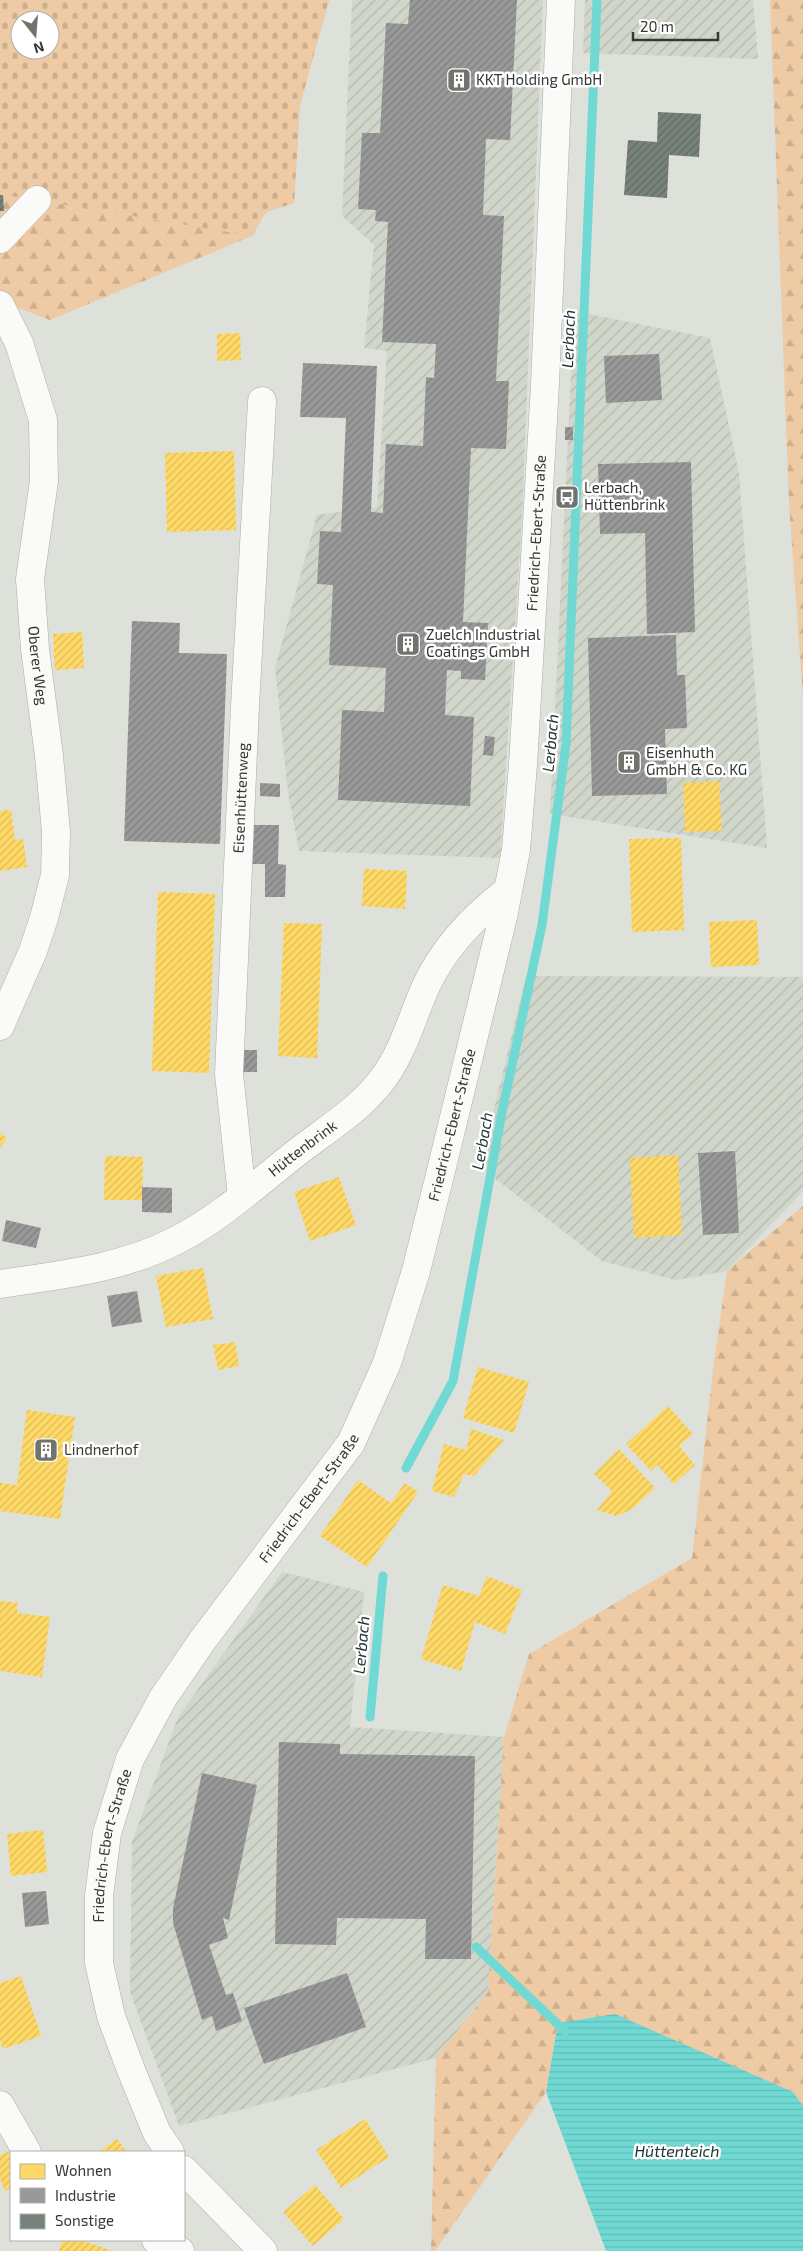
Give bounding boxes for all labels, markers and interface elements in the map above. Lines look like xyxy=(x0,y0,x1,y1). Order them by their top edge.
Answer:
north arrow xyxy=(10,10,60,60)
scale bar xyxy=(633,10,718,42)
text: 20 m xyxy=(640,17,674,35)
text: N xyxy=(32,38,46,58)
building icon: KKT Holding GmbH xyxy=(446,67,472,93)
place label: KKT Holding GmbH xyxy=(476,70,602,88)
water label: Lerbach xyxy=(557,310,578,368)
street label: Friedrich-Ebert-Straße xyxy=(522,454,549,612)
place label: Lerbach, Hüttenbrink xyxy=(584,478,666,513)
bus stop icon: Lerbach, Hüttenbrink xyxy=(554,484,580,510)
street label: Oberer Weg xyxy=(25,625,52,707)
place label: Zuelch Industrial Coatings GmbH xyxy=(426,625,541,660)
building icon: Zuelch Industrial Coatings GmbH xyxy=(395,631,421,657)
water label: Lerbach xyxy=(537,713,562,773)
street label: Eisenhüttenweg xyxy=(229,742,251,854)
place label: Eisenhuth GmbH & Co. KG xyxy=(646,743,747,778)
building icon: Eisenhuth GmbH & Co. KG xyxy=(616,749,642,775)
street label: Friedrich-Ebert-Straße xyxy=(424,1046,479,1203)
water label: Lerbach xyxy=(467,1111,496,1171)
street label: Hüttenbrink xyxy=(264,1116,340,1180)
street label: Friedrich-Ebert-Straße xyxy=(254,1431,362,1566)
building icon: Lindnerhof xyxy=(33,1437,59,1463)
place label: Lindnerhof xyxy=(64,1440,139,1458)
water label: Lerbach xyxy=(348,1615,373,1675)
street label: Friedrich-Ebert-Straße xyxy=(89,1766,134,1922)
water label: Hüttenteich xyxy=(634,2141,720,2160)
legend xyxy=(10,2151,185,2241)
text: Wohnen xyxy=(55,2161,112,2179)
text: Industrie xyxy=(55,2186,116,2204)
text: Sonstige xyxy=(55,2211,114,2229)

